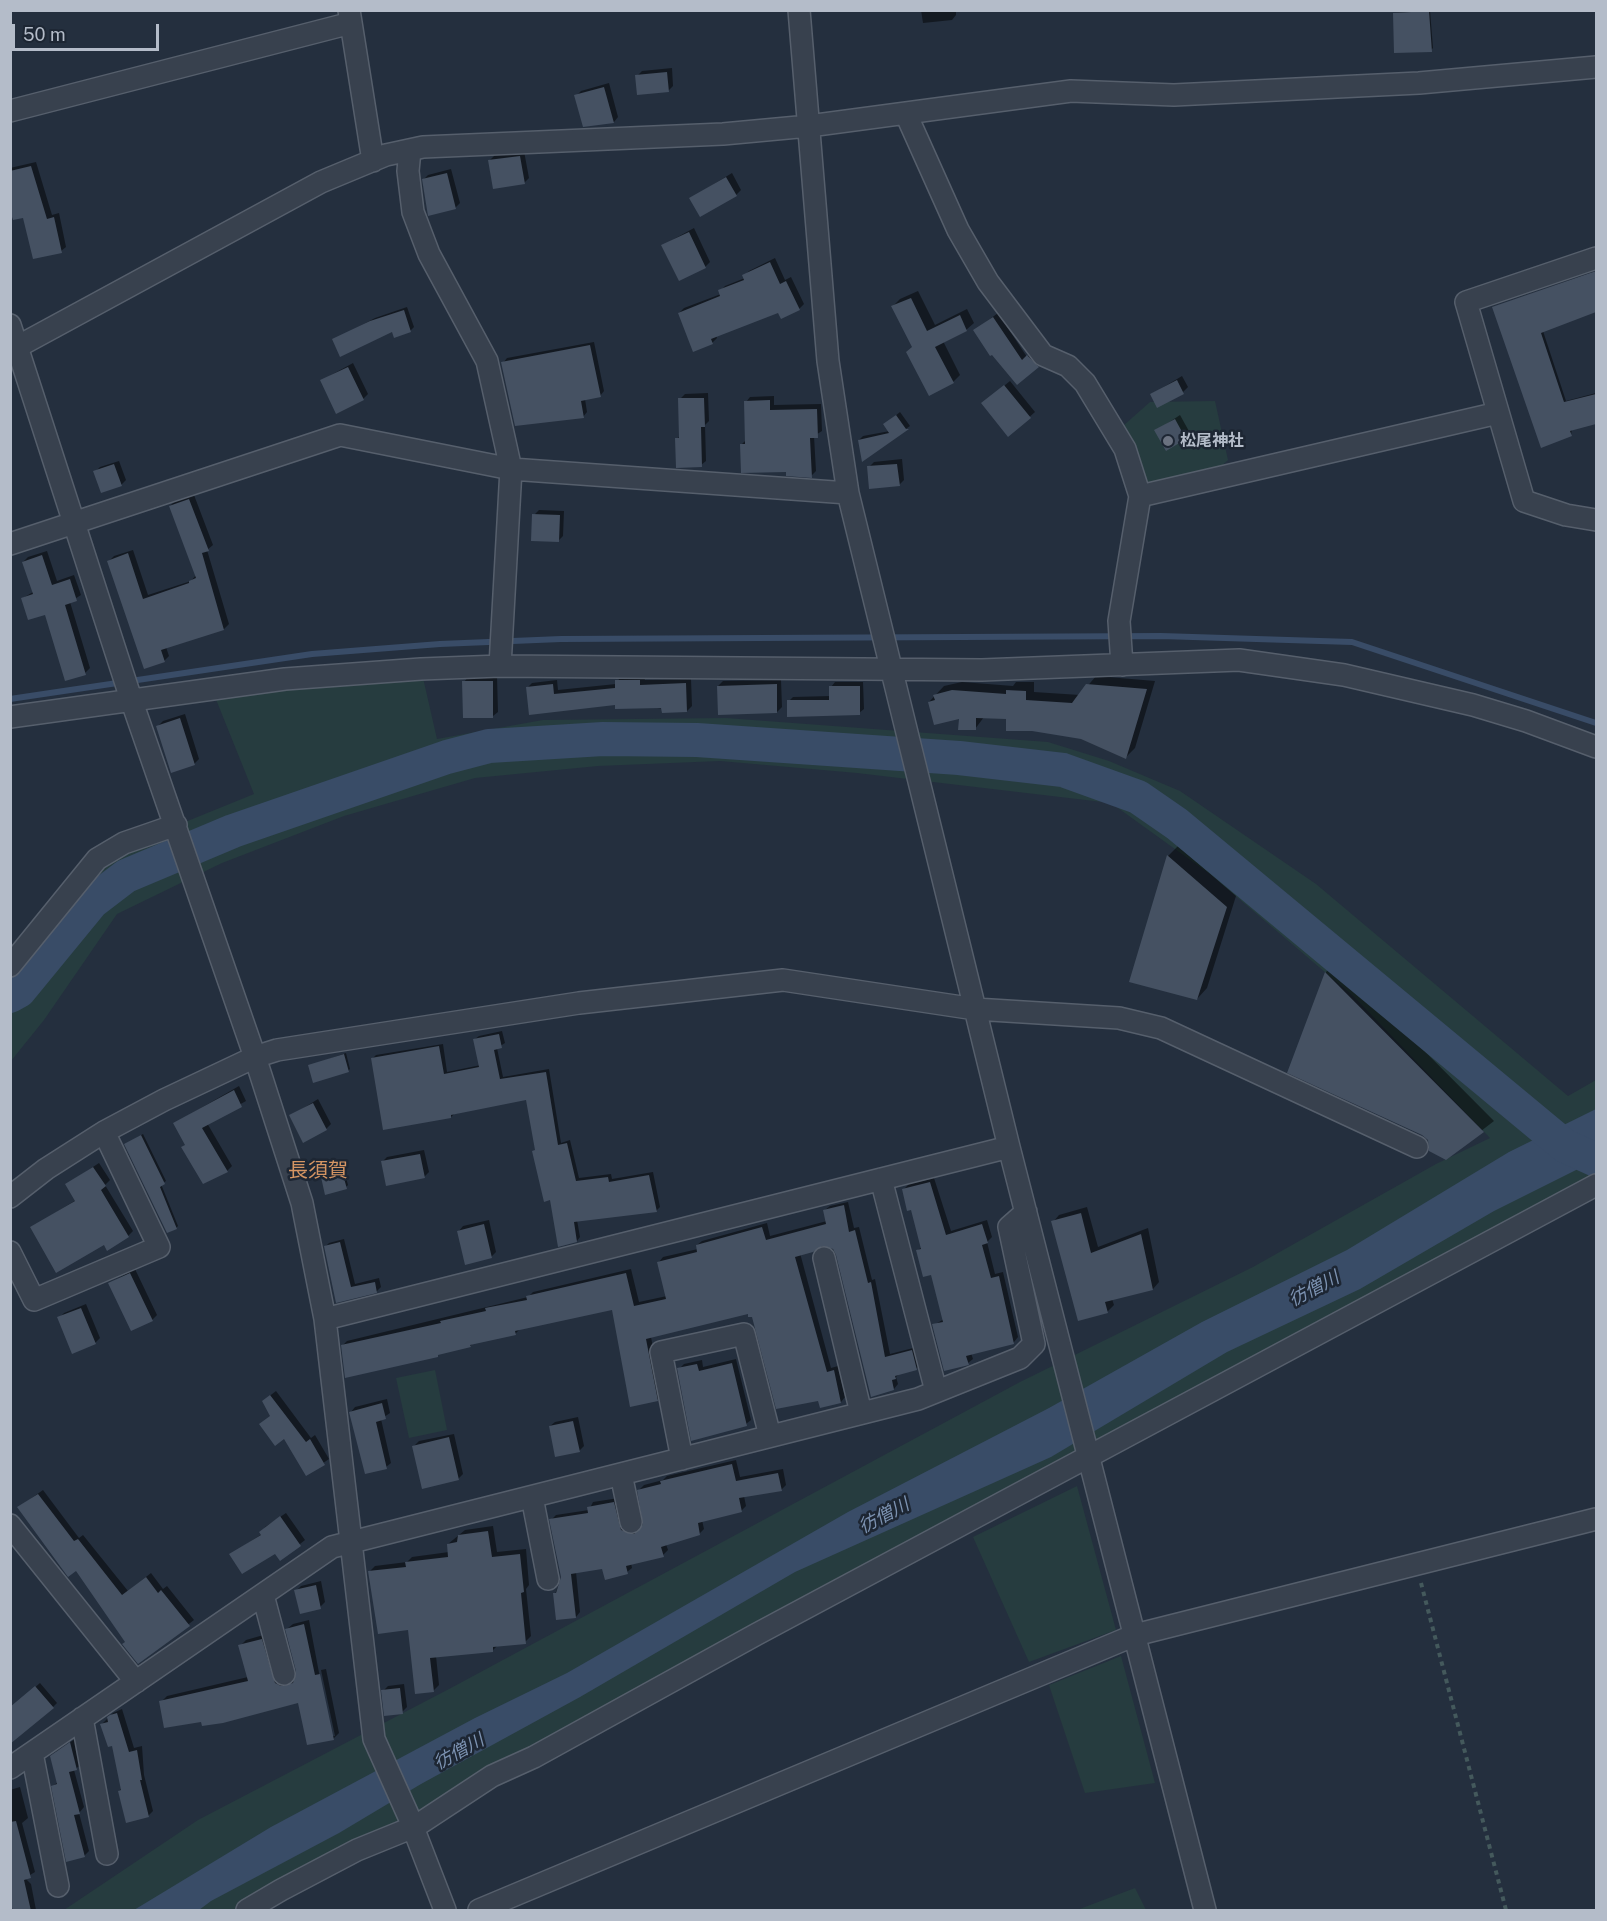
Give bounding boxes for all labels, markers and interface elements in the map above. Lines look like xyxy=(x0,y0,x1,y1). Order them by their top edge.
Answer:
scale bar xyxy=(15,12,162,50)
text: 50 m xyxy=(23,24,66,45)
place label: 松尾神社 xyxy=(1180,431,1244,451)
marker: 松尾神社 xyxy=(1161,434,1175,448)
district label: 長須賀 xyxy=(288,1159,348,1183)
water label: 彷僧川 xyxy=(1285,1267,1343,1311)
water label: 彷僧川 xyxy=(855,1494,913,1538)
water label: 彷僧川 xyxy=(430,1729,488,1775)

